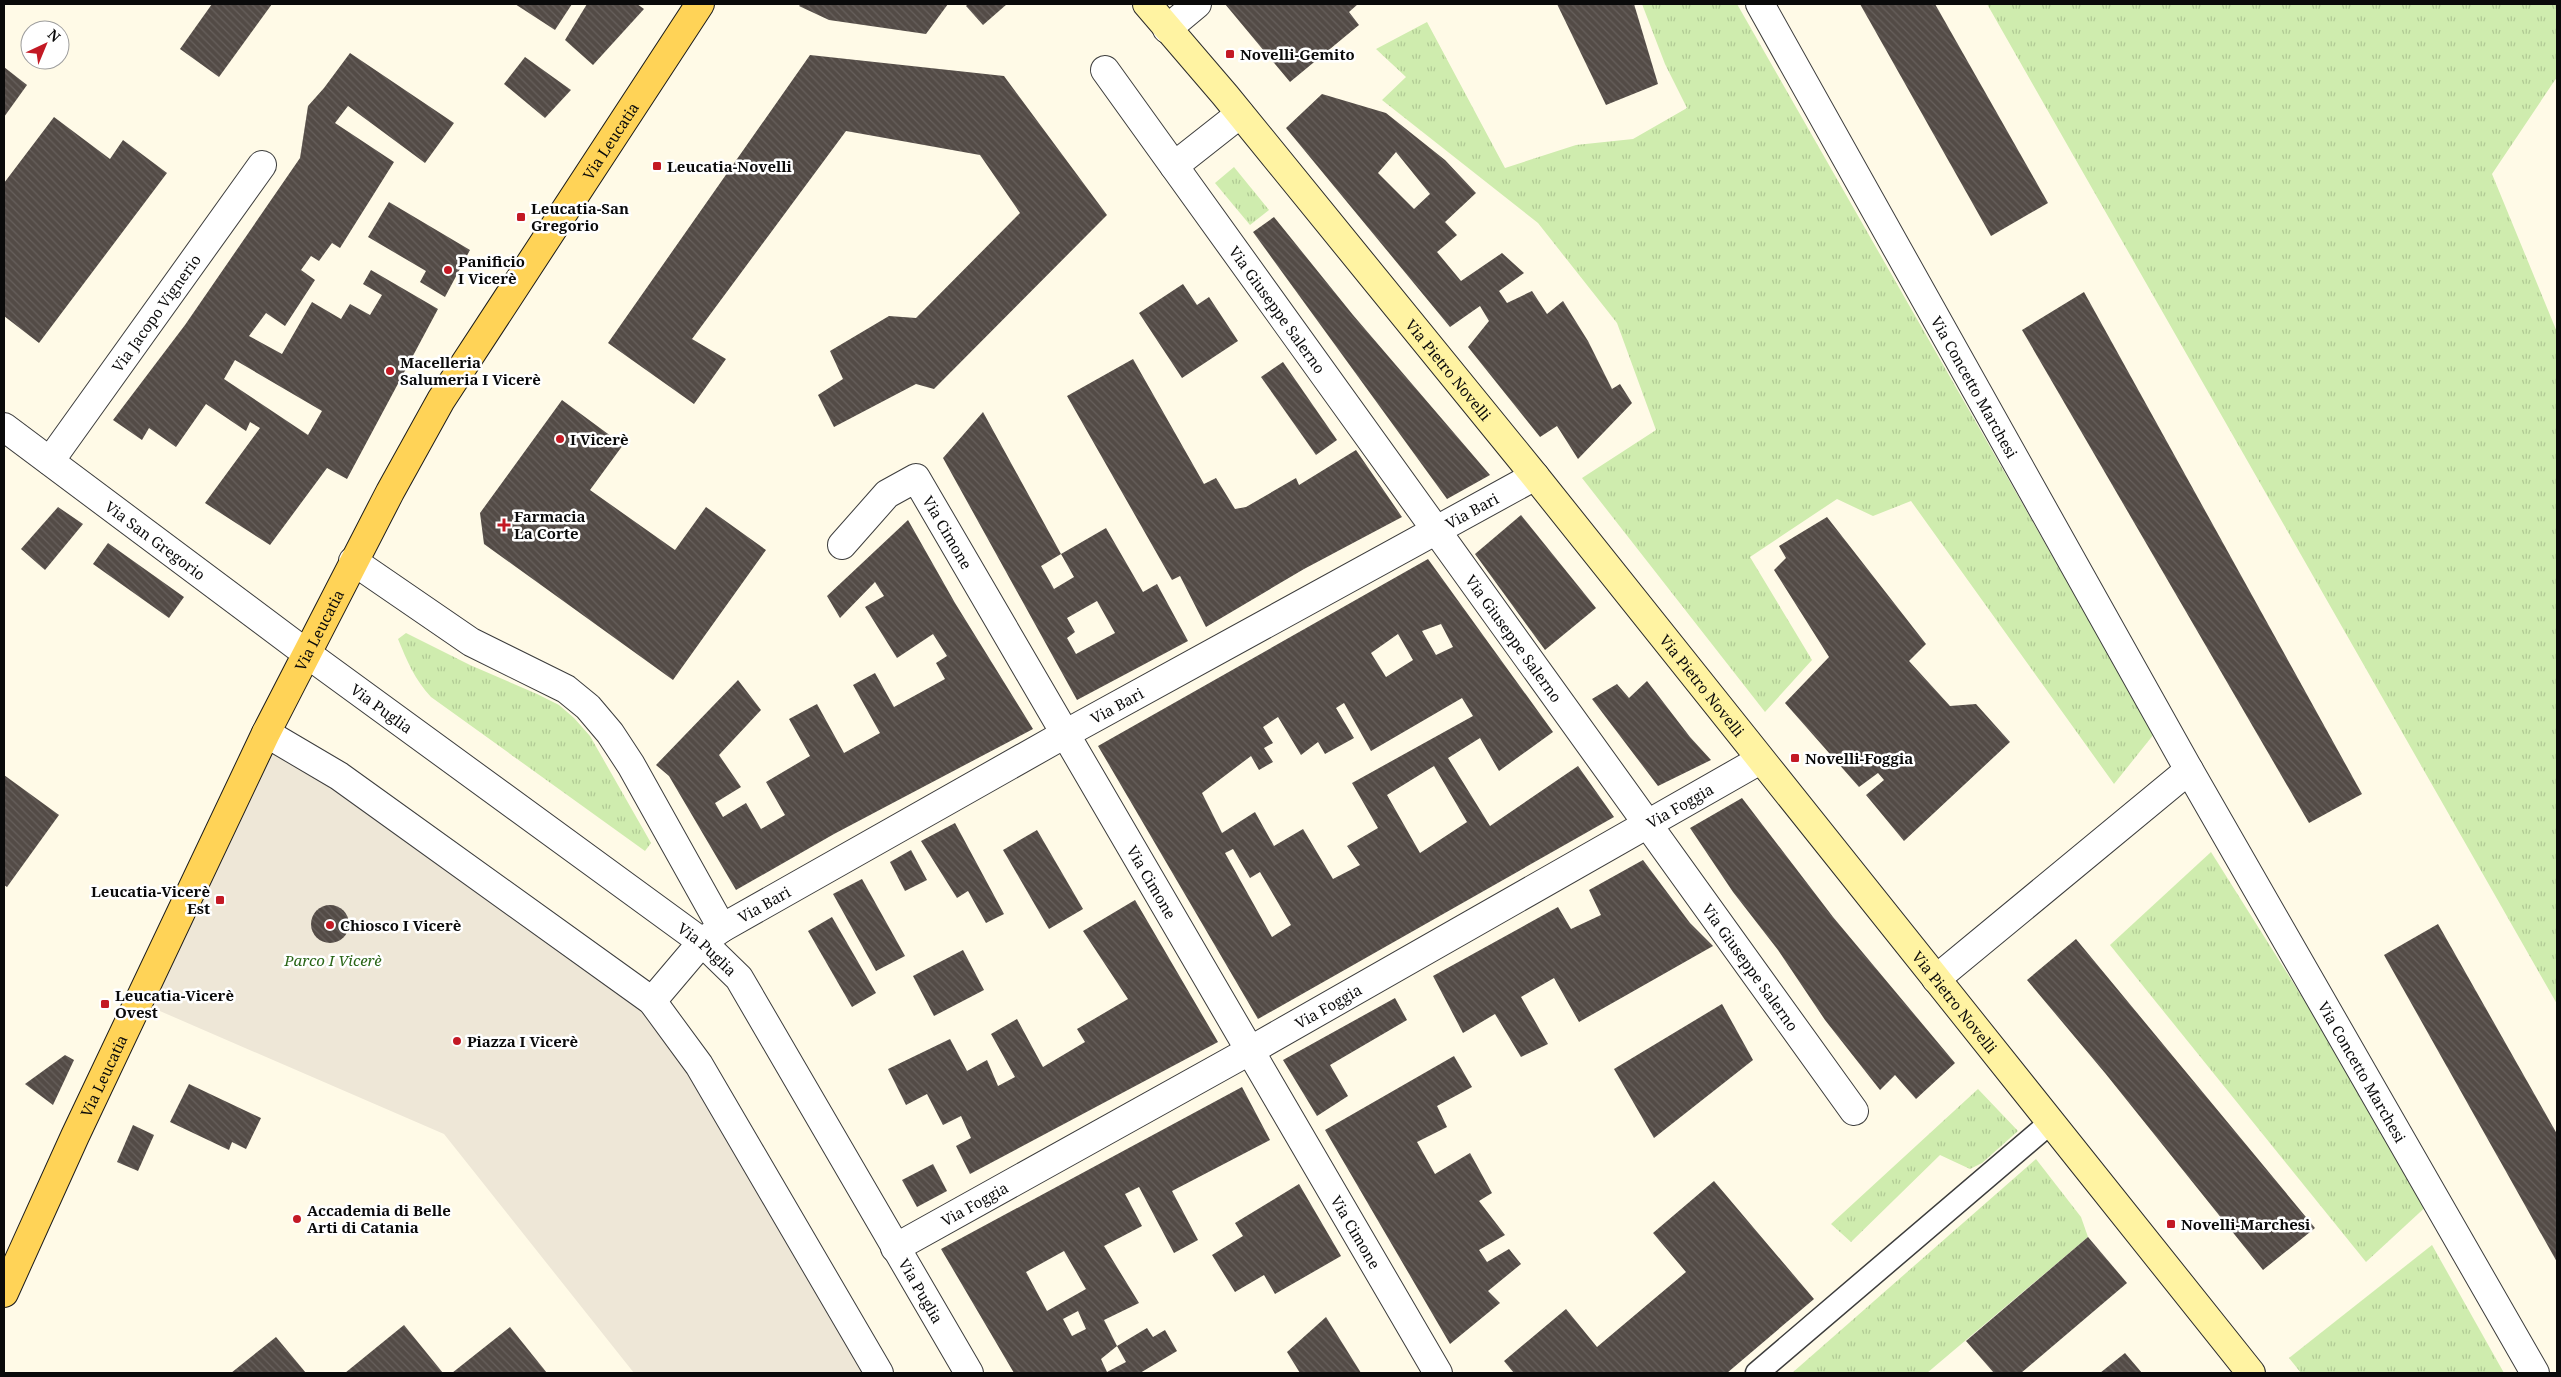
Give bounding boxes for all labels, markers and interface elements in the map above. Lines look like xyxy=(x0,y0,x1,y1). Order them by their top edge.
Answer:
north arrow xyxy=(20,20,70,70)
text: N xyxy=(44,25,65,46)
place label: Novelli-Gemito xyxy=(1240,44,1355,64)
marker: Novelli-Gemito xyxy=(1224,48,1236,60)
street label: Via Leucatia xyxy=(578,98,643,184)
place label: Leucatia-Novelli xyxy=(667,156,793,176)
marker: Leucatia-Novelli xyxy=(651,160,663,172)
place label: Leucatia-San Gregorio xyxy=(531,198,629,235)
marker: Leucatia-San Gregorio xyxy=(515,211,527,223)
street label: Via Giuseppe Salerno xyxy=(1225,242,1330,377)
street label: Via Jacopo Vignerio xyxy=(107,250,205,376)
place label: Panificio I Vicerè xyxy=(458,251,525,288)
marker: Panificio I Vicerè xyxy=(442,264,454,276)
street label: Via Concetto Marchesi xyxy=(1927,313,2022,462)
street label: Via Pietro Novelli xyxy=(1401,315,1496,425)
place label: Macelleria Salumeria I Vicerè xyxy=(400,352,541,389)
marker: Macelleria Salumeria I Vicerè xyxy=(384,365,396,377)
place label: I Vicerè xyxy=(570,429,629,449)
marker: I Vicerè xyxy=(554,433,566,445)
street label: Via Bari xyxy=(1442,488,1502,533)
street label: Via Cimone xyxy=(918,492,977,573)
street label: Via San Gregorio xyxy=(101,496,210,584)
place label: Farmacia La Corte xyxy=(514,506,586,543)
marker: Farmacia La Corte xyxy=(498,519,510,531)
street label: Via Giuseppe Salerno xyxy=(1461,571,1567,706)
street label: Via Leucatia xyxy=(290,586,348,674)
street label: Via Pietro Novelli xyxy=(1655,630,1749,741)
street label: Via Puglia xyxy=(347,679,417,738)
street label: Via Bari xyxy=(1087,683,1147,728)
place label: Novelli-Foggia xyxy=(1805,748,1913,768)
marker: Novelli-Foggia xyxy=(1789,752,1801,764)
street label: Via Foggia xyxy=(1643,779,1717,833)
street label: Via Cimone xyxy=(1122,842,1181,923)
place label: Leucatia-Vicerè Est xyxy=(91,881,210,918)
street label: Via Bari xyxy=(734,881,794,927)
marker: Leucatia-Vicerè Est xyxy=(214,894,226,906)
street label: Via Giuseppe Salerno xyxy=(1698,899,1803,1035)
place label: Chiosco I Vicerè xyxy=(340,915,461,935)
street label: Via Puglia xyxy=(674,918,741,980)
marker: Chiosco I Vicerè xyxy=(324,919,336,931)
street label: Via Pietro Novelli xyxy=(1908,947,2002,1057)
park label: Parco I Vicerè xyxy=(283,950,382,970)
street label: Via Foggia xyxy=(1291,979,1365,1033)
place label: Leucatia-Vicerè Ovest xyxy=(115,985,234,1022)
marker: Leucatia-Vicerè Ovest xyxy=(99,998,111,1010)
street label: Via Concetto Marchesi xyxy=(2314,998,2411,1146)
street label: Via Leucatia xyxy=(76,1031,132,1120)
place label: Piazza I Vicerè xyxy=(467,1031,578,1051)
marker: Piazza I Vicerè xyxy=(451,1035,463,1047)
street label: Via Foggia xyxy=(937,1177,1012,1230)
street label: Via Cimone xyxy=(1326,1192,1385,1272)
place label: Accademia di Belle Arti di Catania xyxy=(307,1200,451,1237)
marker: Accademia di Belle Arti di Catania xyxy=(291,1213,303,1225)
place label: Novelli-Marchesi xyxy=(2181,1214,2311,1234)
marker: Novelli-Marchesi xyxy=(2165,1218,2177,1230)
street label: Via Puglia xyxy=(894,1255,948,1327)

